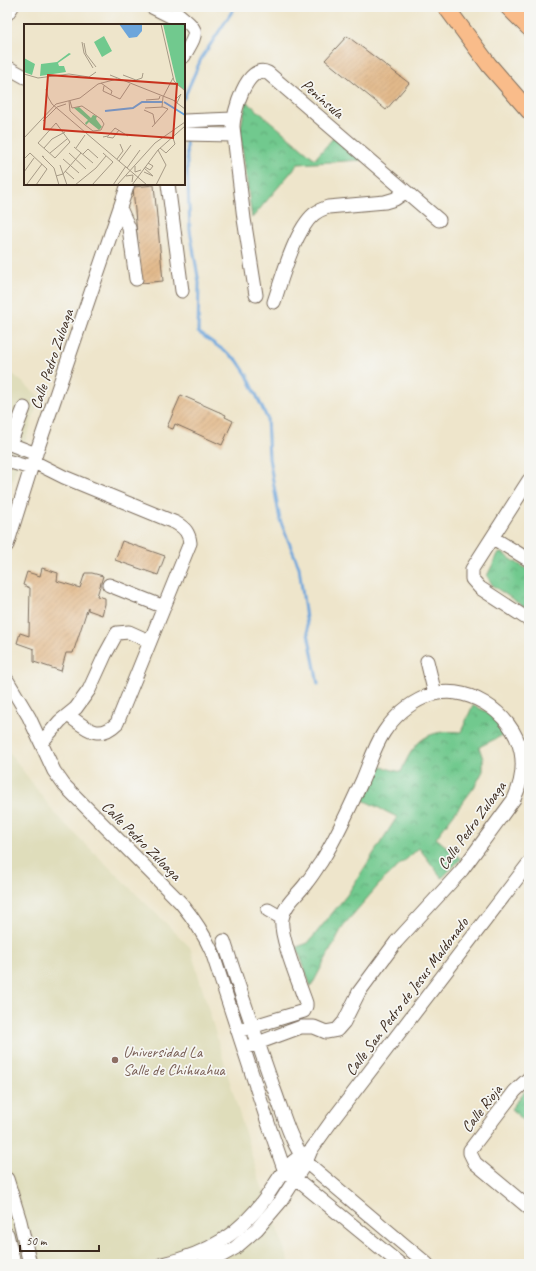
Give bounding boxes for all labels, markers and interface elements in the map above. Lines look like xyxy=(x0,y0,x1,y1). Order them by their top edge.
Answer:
inset map xyxy=(24,24,185,185)
street label: Península xyxy=(297,75,349,124)
street label: Calle Pedro Zuloaga xyxy=(25,305,79,412)
street label: Calle Pedro Zuloaga xyxy=(433,776,512,874)
street label: Calle Pedro Zuloaga xyxy=(97,797,186,886)
street label: Calle San Pedro de Jesus Maldonado xyxy=(341,912,474,1080)
place label: Universidad La Salle de Chihuahua xyxy=(123,1042,226,1080)
marker: Universidad La Salle de Chihuahua xyxy=(110,1055,120,1065)
street label: Calle Rioja xyxy=(457,1079,508,1137)
scale bar xyxy=(20,1227,99,1253)
text: 50 m xyxy=(26,1233,48,1249)

